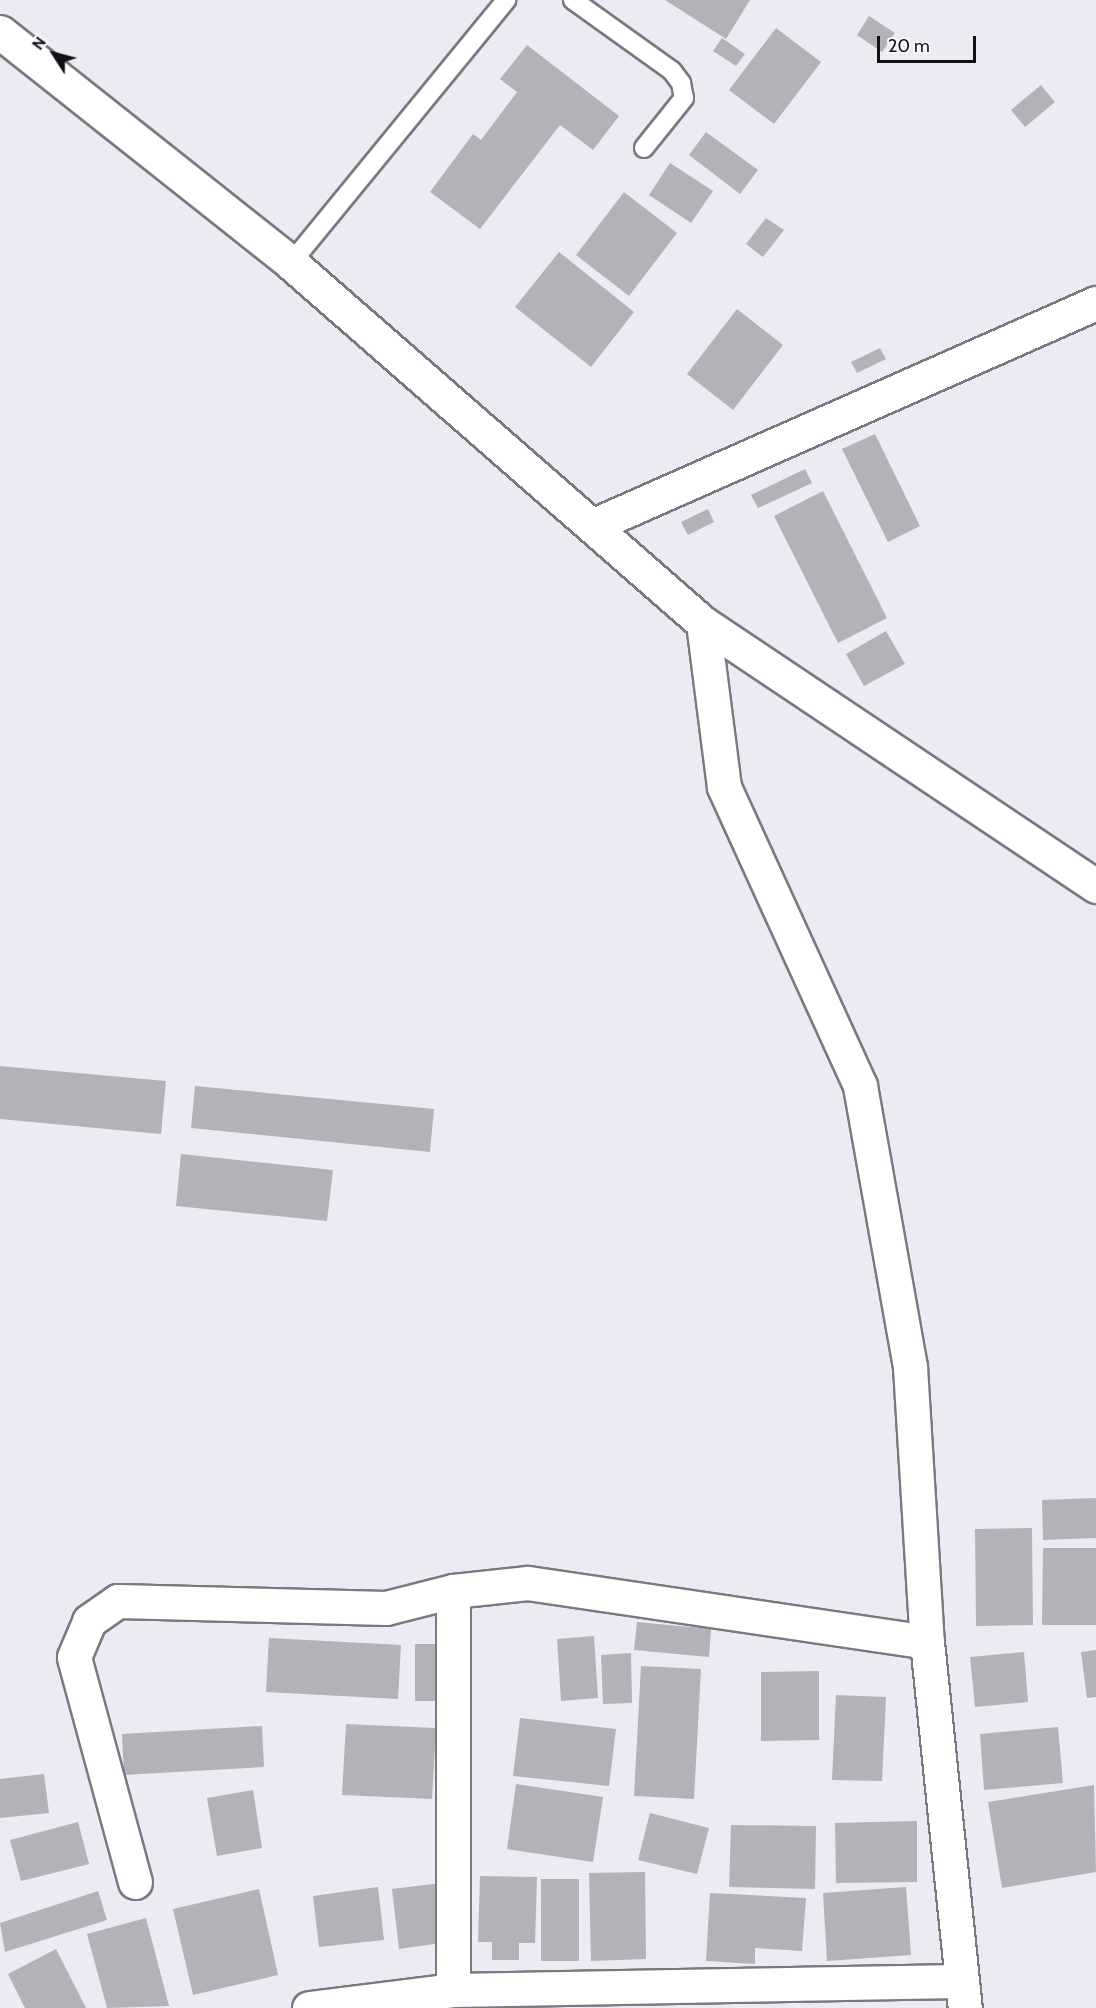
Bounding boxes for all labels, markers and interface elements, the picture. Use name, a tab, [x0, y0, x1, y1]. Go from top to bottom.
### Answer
north arrow	[24, 24, 84, 84]
scale bar	[880, 24, 979, 62]
text: N	[28, 33, 50, 53]
text: 20 m	[888, 35, 930, 57]

